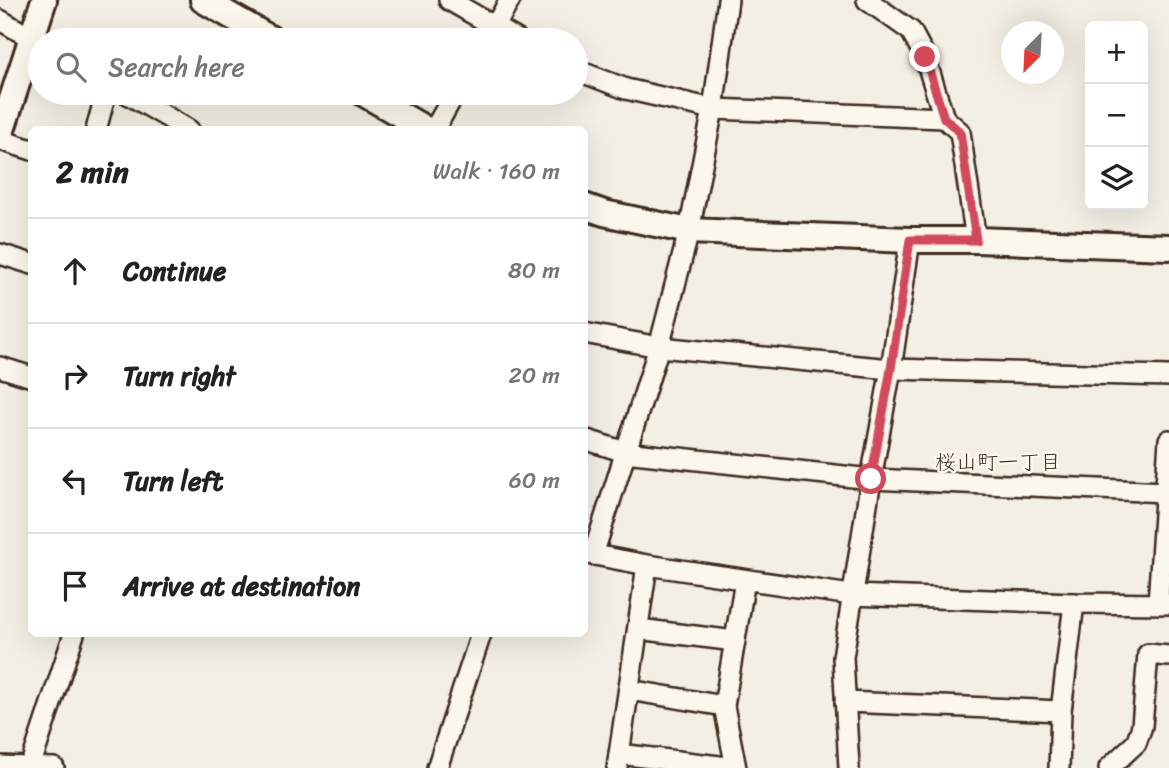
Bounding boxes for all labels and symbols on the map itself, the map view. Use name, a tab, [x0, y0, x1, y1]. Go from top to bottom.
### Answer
north arrow	[1001, 21, 1064, 84]
route end	[909, 41, 940, 72]
district label: 桜山町一丁目	[935, 443, 1061, 481]
route start	[855, 463, 886, 494]

